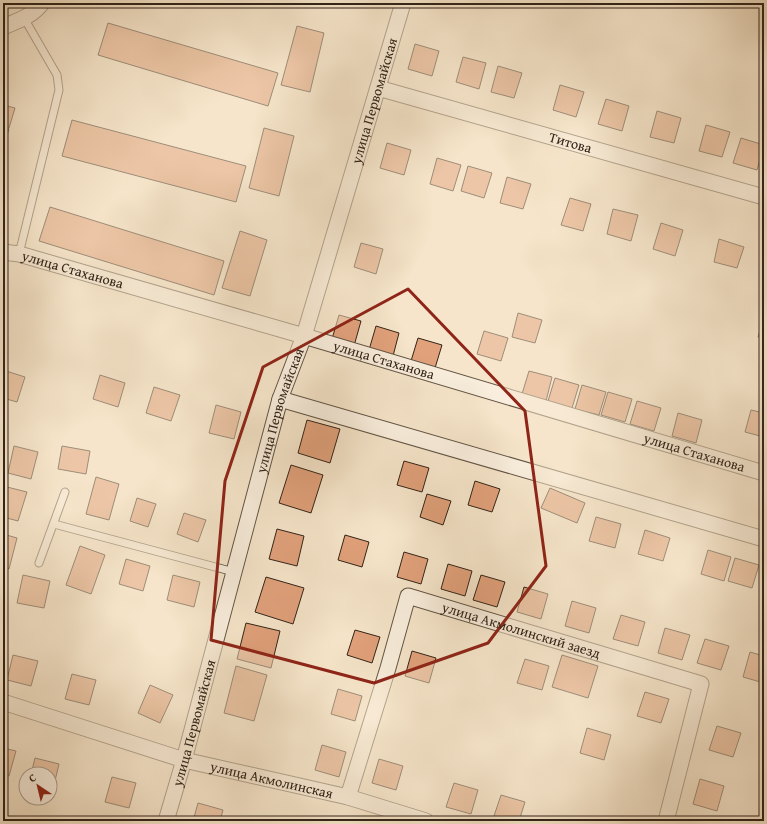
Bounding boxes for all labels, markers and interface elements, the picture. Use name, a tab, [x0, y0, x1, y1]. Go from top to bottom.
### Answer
street label: улица Первомайская	[345, 35, 402, 167]
street label: Титова	[547, 127, 594, 158]
street label: улица Стаханова	[19, 245, 126, 294]
street label: улица Стаханова	[330, 335, 437, 384]
street label: улица Первомайская	[250, 345, 309, 476]
street label: улица Стаханова	[640, 427, 748, 477]
street label: улица Акмолинский заезд	[439, 596, 603, 663]
street label: улица Первомайская	[167, 657, 220, 790]
street label: улица Акмолинская	[207, 756, 335, 803]
north arrow	[18, 766, 58, 806]
text: С	[25, 769, 39, 786]

